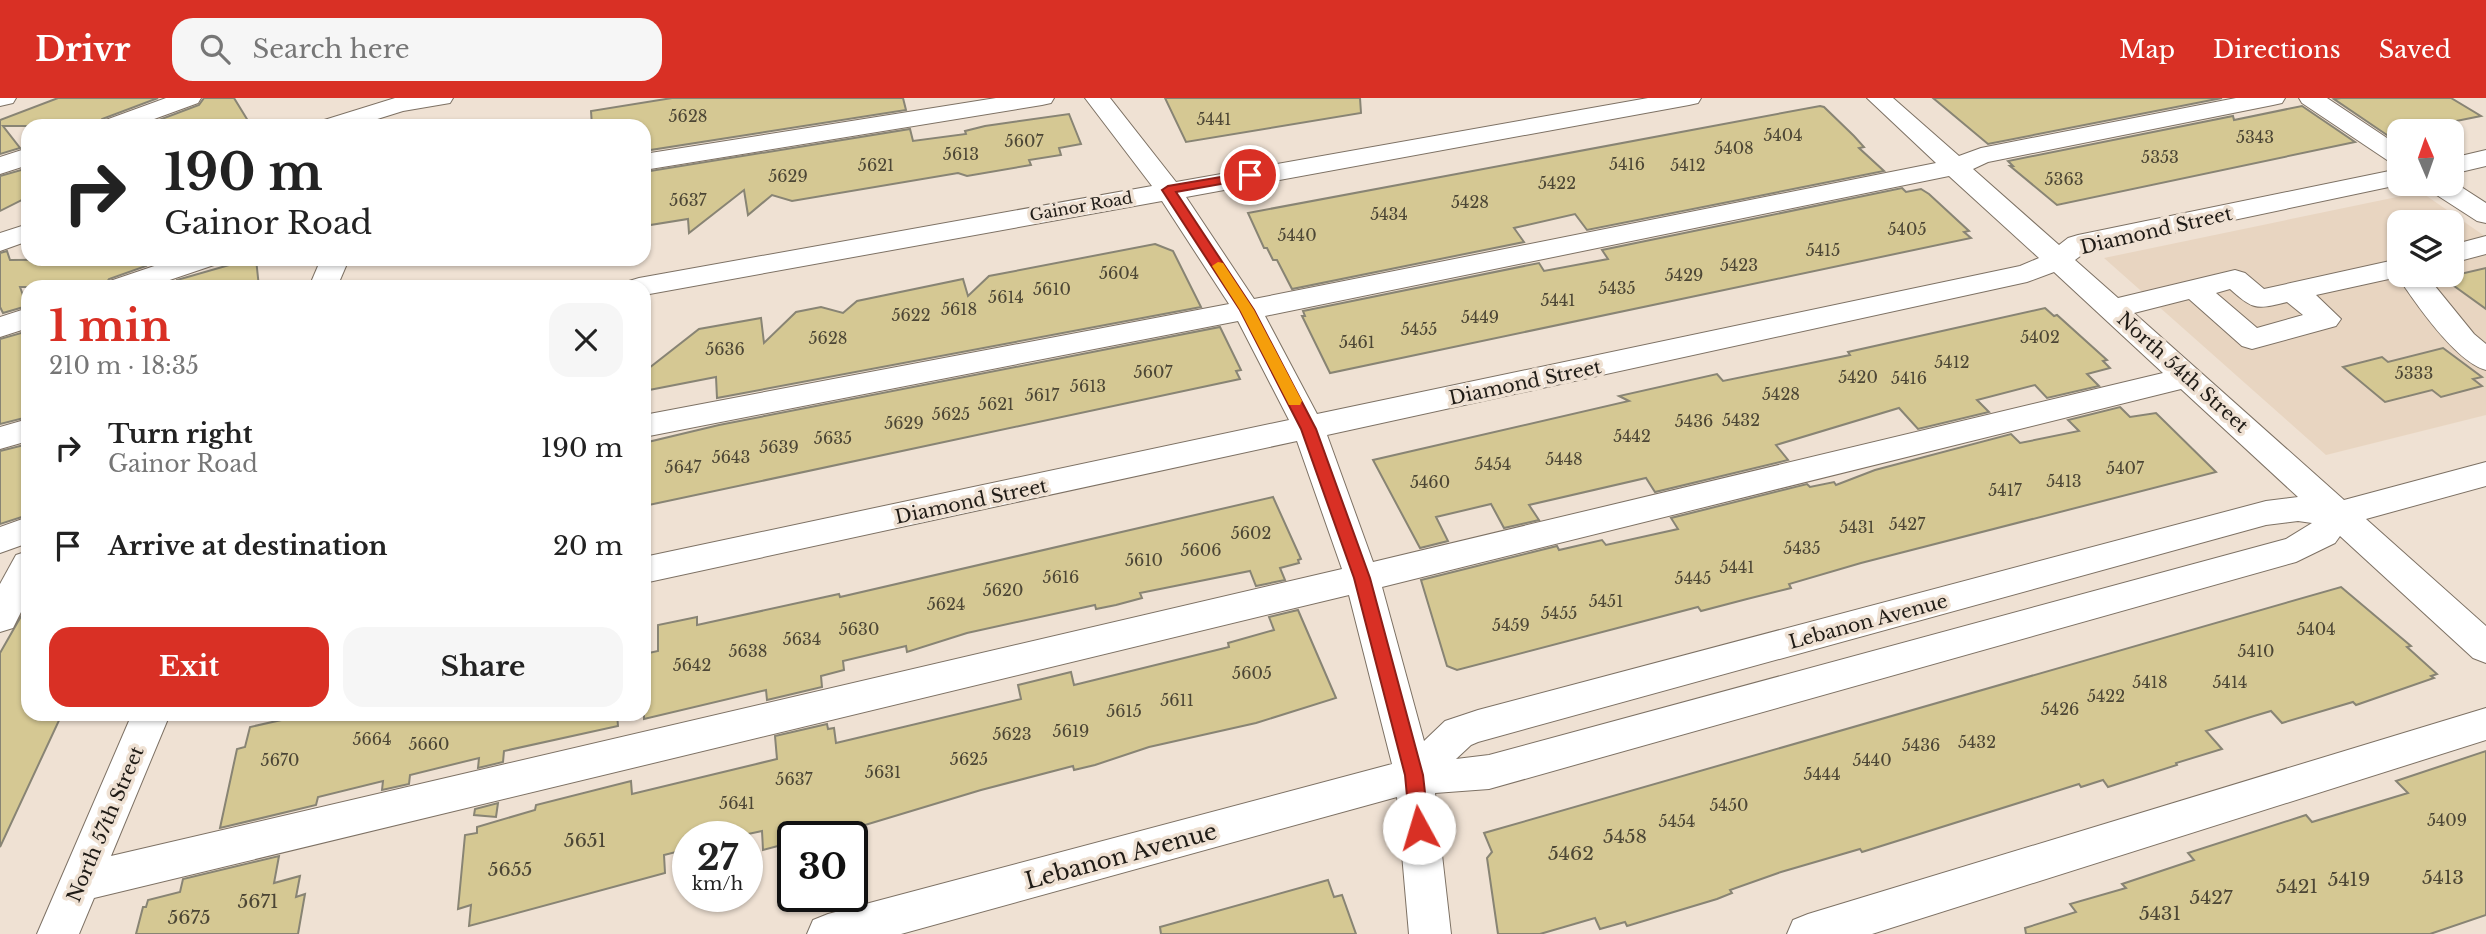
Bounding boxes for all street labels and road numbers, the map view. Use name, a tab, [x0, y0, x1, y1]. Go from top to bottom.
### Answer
street label: Gainor Road	[1028, 187, 1134, 225]
street label: Diamond Street	[2078, 202, 2235, 259]
street label: North 54th Street	[2112, 307, 2254, 438]
street label: Diamond Street	[1447, 355, 1604, 410]
street label: Diamond Street	[893, 474, 1050, 529]
street label: Lebanon Avenue	[1786, 589, 1950, 654]
street label: North 57th Street	[62, 742, 149, 906]
street label: Lebanon Avenue	[1022, 817, 1220, 895]

